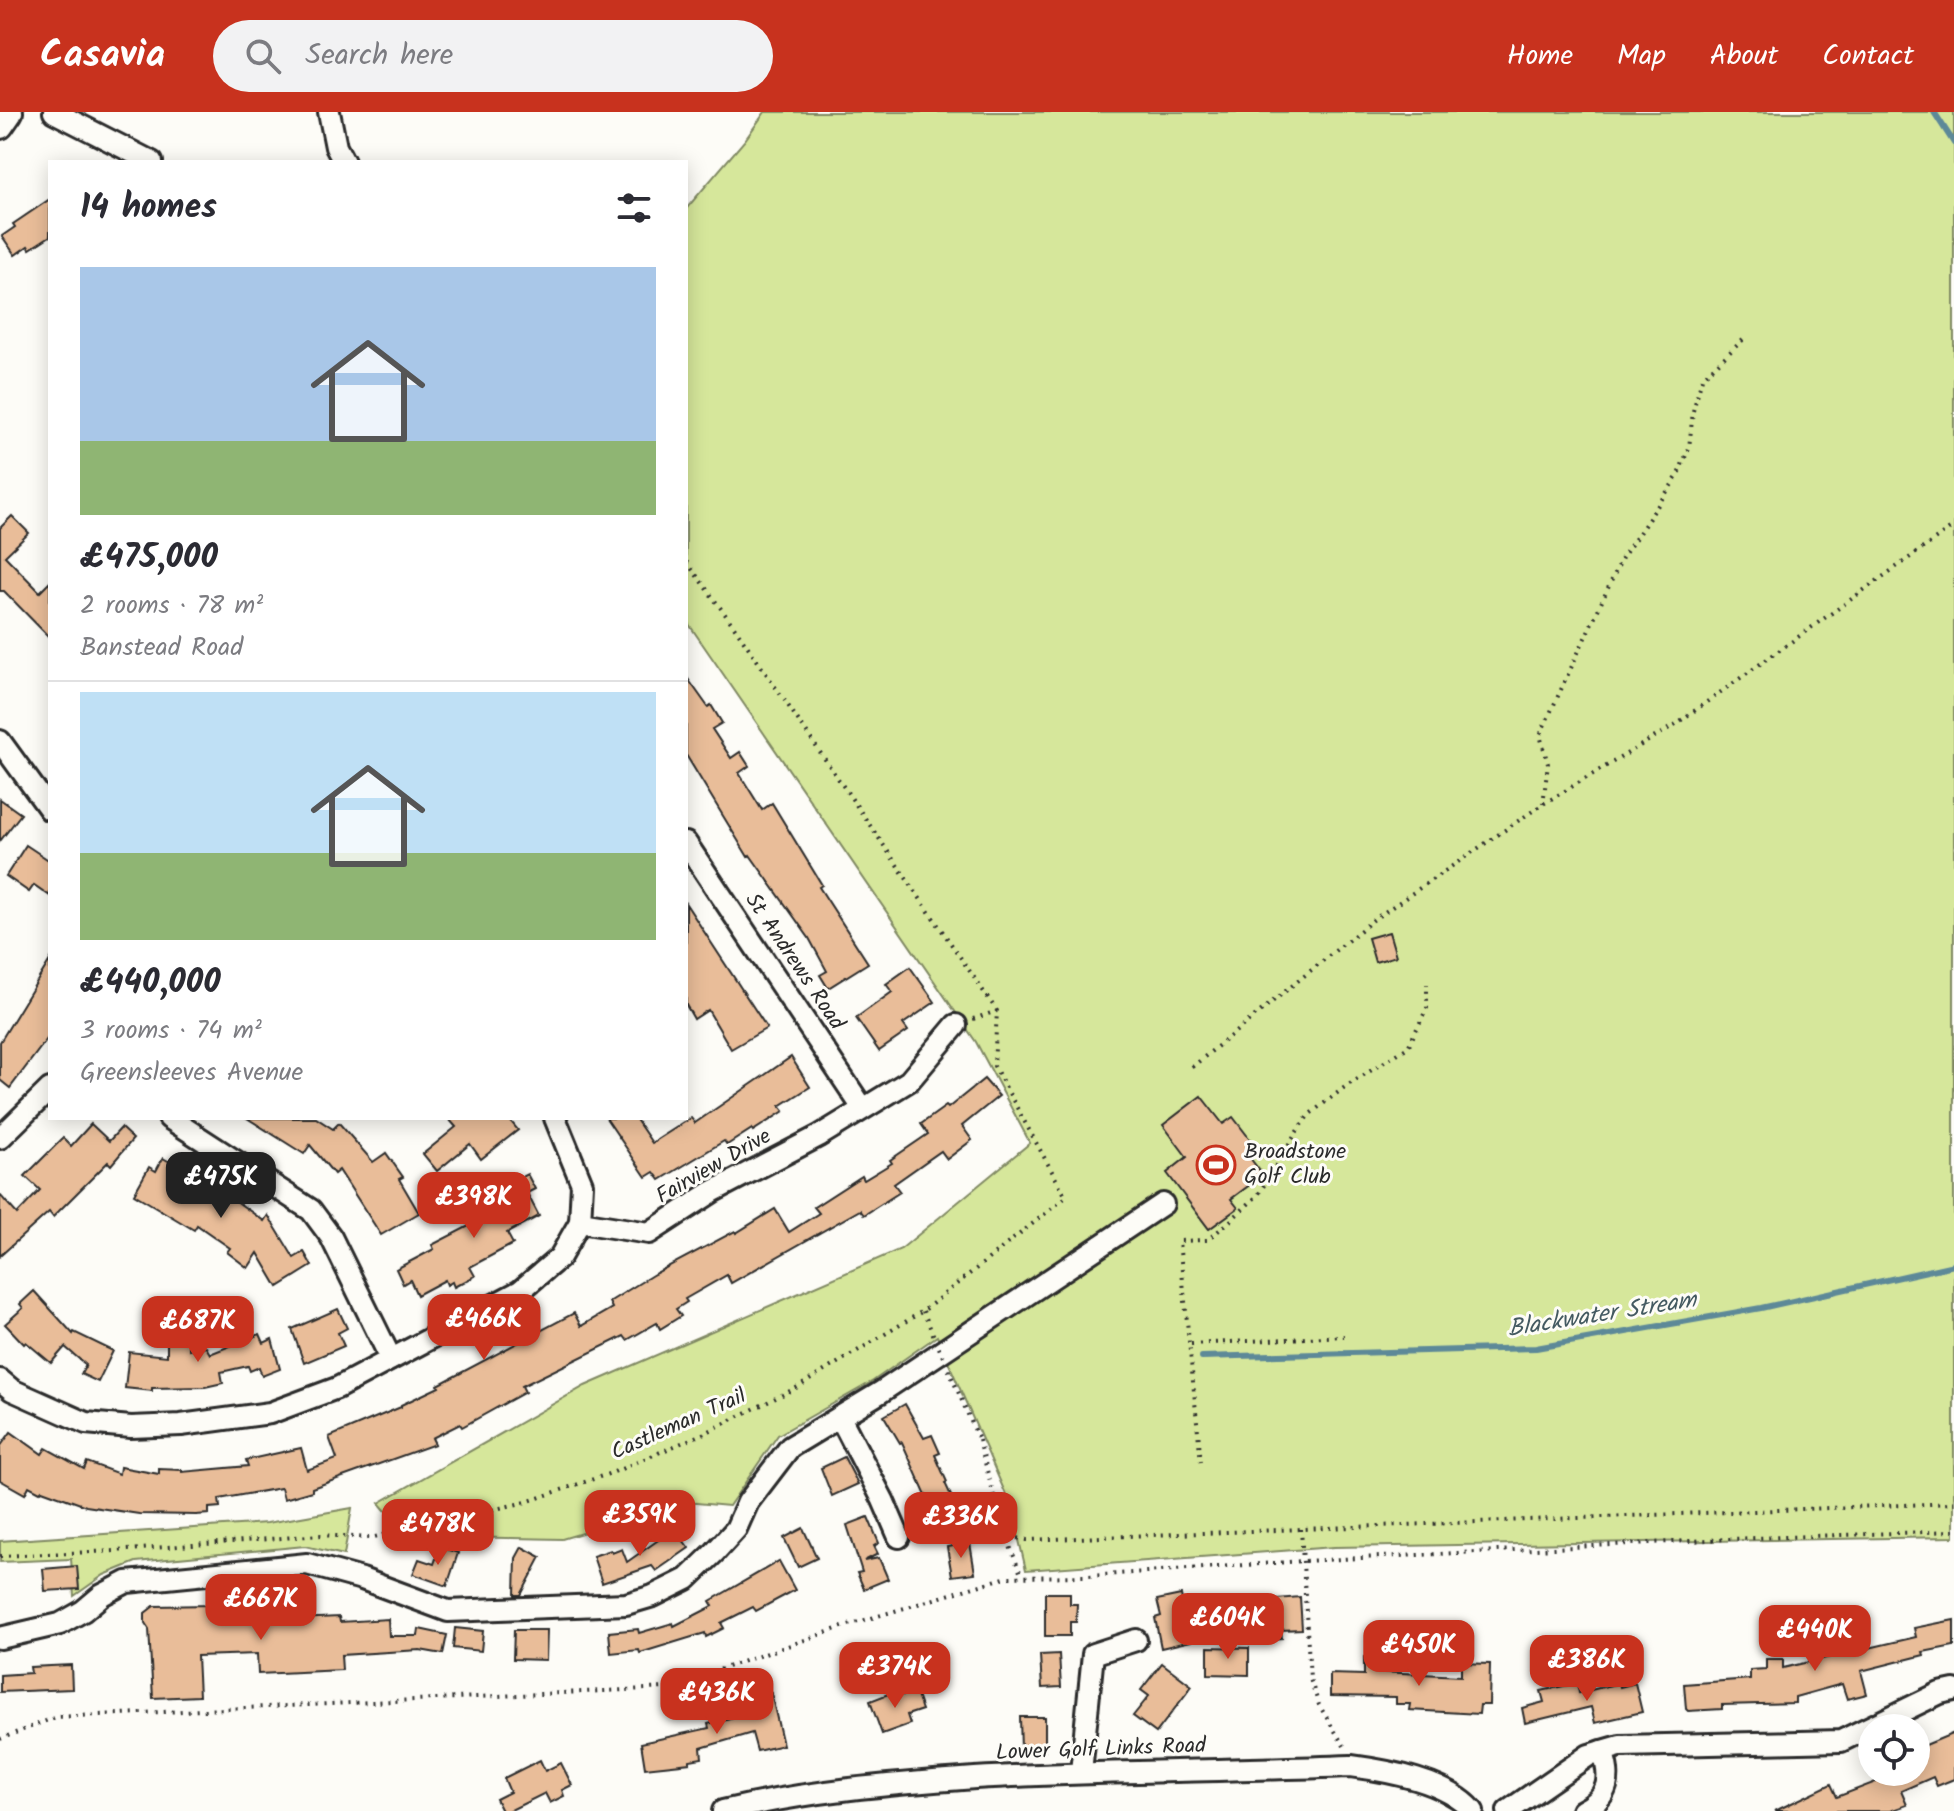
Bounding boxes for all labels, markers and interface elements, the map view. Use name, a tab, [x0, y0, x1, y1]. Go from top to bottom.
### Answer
search box	[213, 20, 773, 92]
text: Casavia	[40, 26, 165, 86]
text: Search here	[305, 32, 453, 80]
icon: search	[241, 34, 285, 78]
text: Home	[1507, 34, 1573, 79]
text: Map	[1617, 34, 1666, 79]
text: About	[1710, 34, 1778, 79]
text: Contact	[1822, 34, 1914, 79]
text: 14 homes	[80, 181, 217, 235]
icon: filters	[612, 186, 656, 230]
icon: home	[296, 319, 440, 463]
text: £475,000	[80, 531, 218, 585]
text: 2 rooms · 78 m²	[80, 585, 263, 627]
text: Banstead Road	[80, 627, 243, 669]
icon: home	[296, 744, 440, 888]
street label: St Andrews Road	[735, 886, 854, 1039]
text: £440,000	[80, 956, 221, 1010]
text: 3 rooms · 74 m²	[80, 1010, 262, 1052]
text: Greensleeves Avenue	[80, 1052, 303, 1094]
street label: Fairview Drive	[650, 1120, 778, 1214]
place label: Broadstone Golf Club	[1244, 1135, 1346, 1195]
sports icon: Broadstone Golf Club	[1195, 1144, 1237, 1186]
pin: £475K	[165, 1152, 277, 1220]
text: £475K	[184, 1157, 258, 1199]
pin: £398K	[418, 1172, 530, 1240]
text: £398K	[435, 1177, 513, 1219]
water label: Blackwater Stream	[1505, 1281, 1701, 1349]
pin: £466K	[428, 1294, 540, 1362]
pin: £687K	[142, 1296, 254, 1364]
text: £466K	[445, 1299, 523, 1341]
text: £687K	[160, 1301, 236, 1343]
street label: Castleman Trail	[606, 1379, 753, 1470]
pin: £359K	[584, 1490, 696, 1558]
pin: £336K	[905, 1492, 1017, 1560]
text: £359K	[602, 1495, 678, 1537]
text: £336K	[922, 1497, 1000, 1539]
pin: £478K	[382, 1499, 494, 1567]
text: £478K	[400, 1504, 476, 1546]
pin: £667K	[205, 1574, 317, 1642]
text: £667K	[223, 1579, 299, 1621]
pin: £604K	[1172, 1593, 1284, 1661]
text: £604K	[1190, 1598, 1266, 1640]
pin: £440K	[1759, 1605, 1871, 1673]
text: £440K	[1777, 1610, 1853, 1652]
pin: £450K	[1363, 1620, 1475, 1688]
text: £450K	[1381, 1625, 1457, 1667]
pin: £386K	[1531, 1635, 1643, 1703]
text: £386K	[1548, 1640, 1626, 1682]
pin: £374K	[839, 1642, 951, 1710]
text: £374K	[857, 1647, 933, 1689]
pin: £436K	[661, 1668, 773, 1736]
text: £436K	[678, 1673, 756, 1715]
map controls	[1858, 1714, 1930, 1786]
button: locate	[1858, 1714, 1930, 1786]
street label: Lower Golf Links Road	[995, 1729, 1208, 1771]

